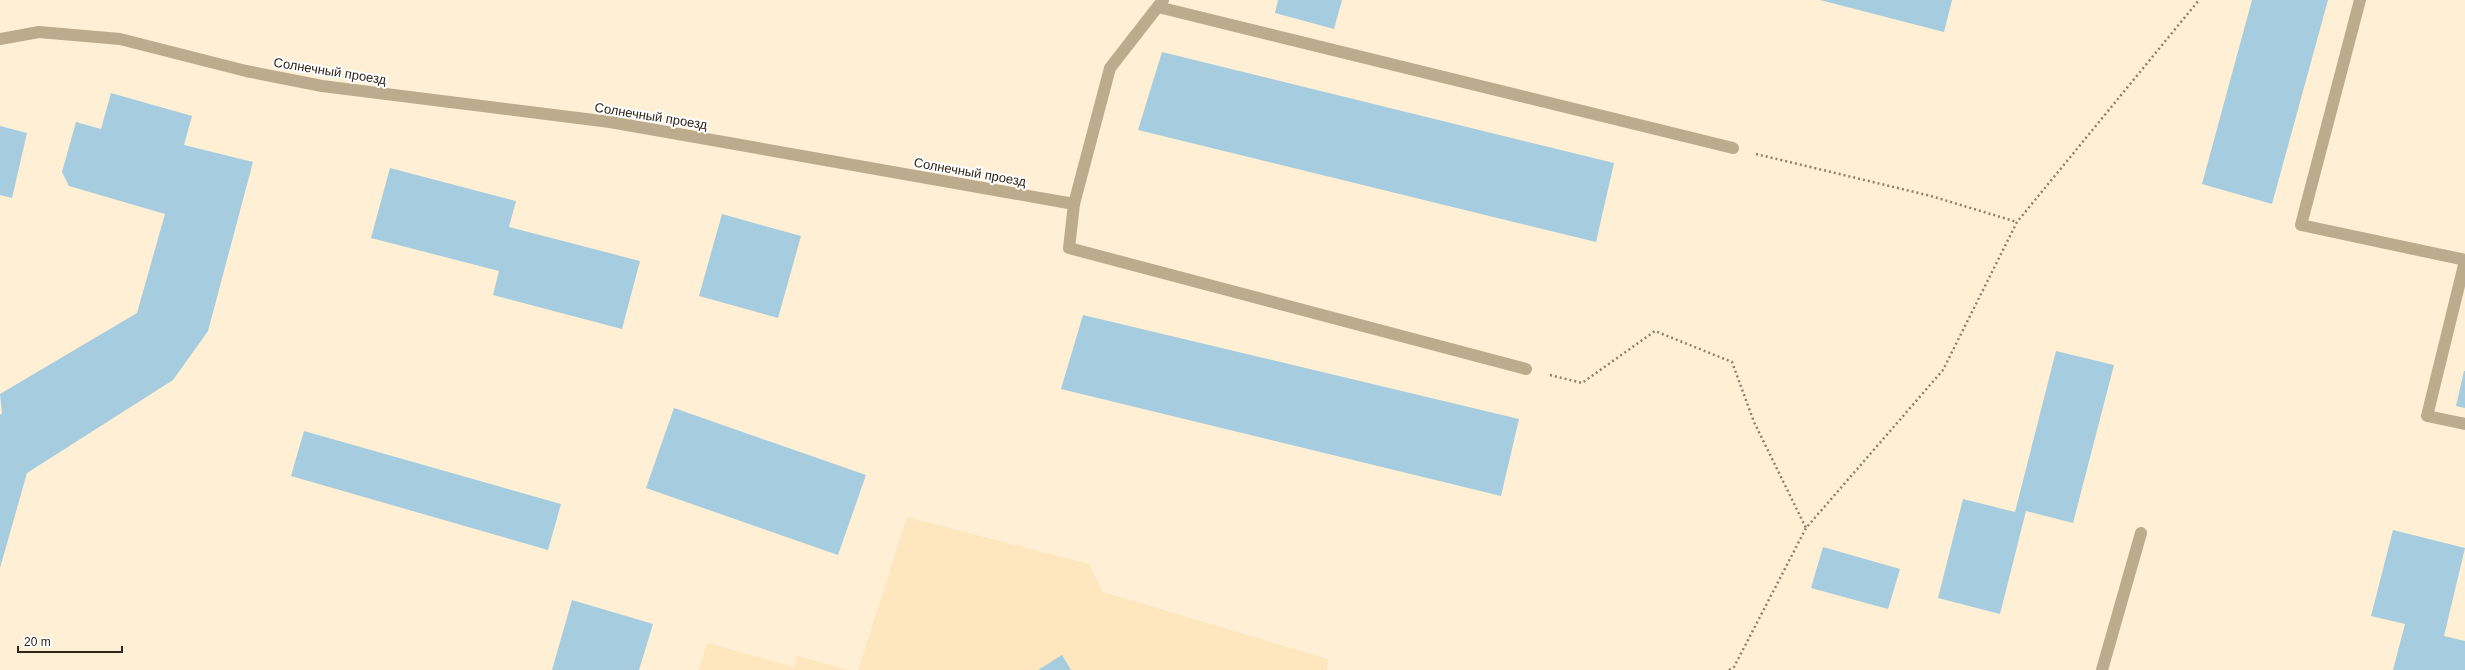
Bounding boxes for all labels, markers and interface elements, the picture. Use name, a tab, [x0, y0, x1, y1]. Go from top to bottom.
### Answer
street label: Солнечный проезд	[273, 55, 388, 87]
street label: Солнечный проезд	[594, 100, 709, 132]
street label: Солнечный проезд	[913, 155, 1028, 189]
scale bar	[18, 628, 122, 654]
text: 20 m	[24, 635, 51, 649]

